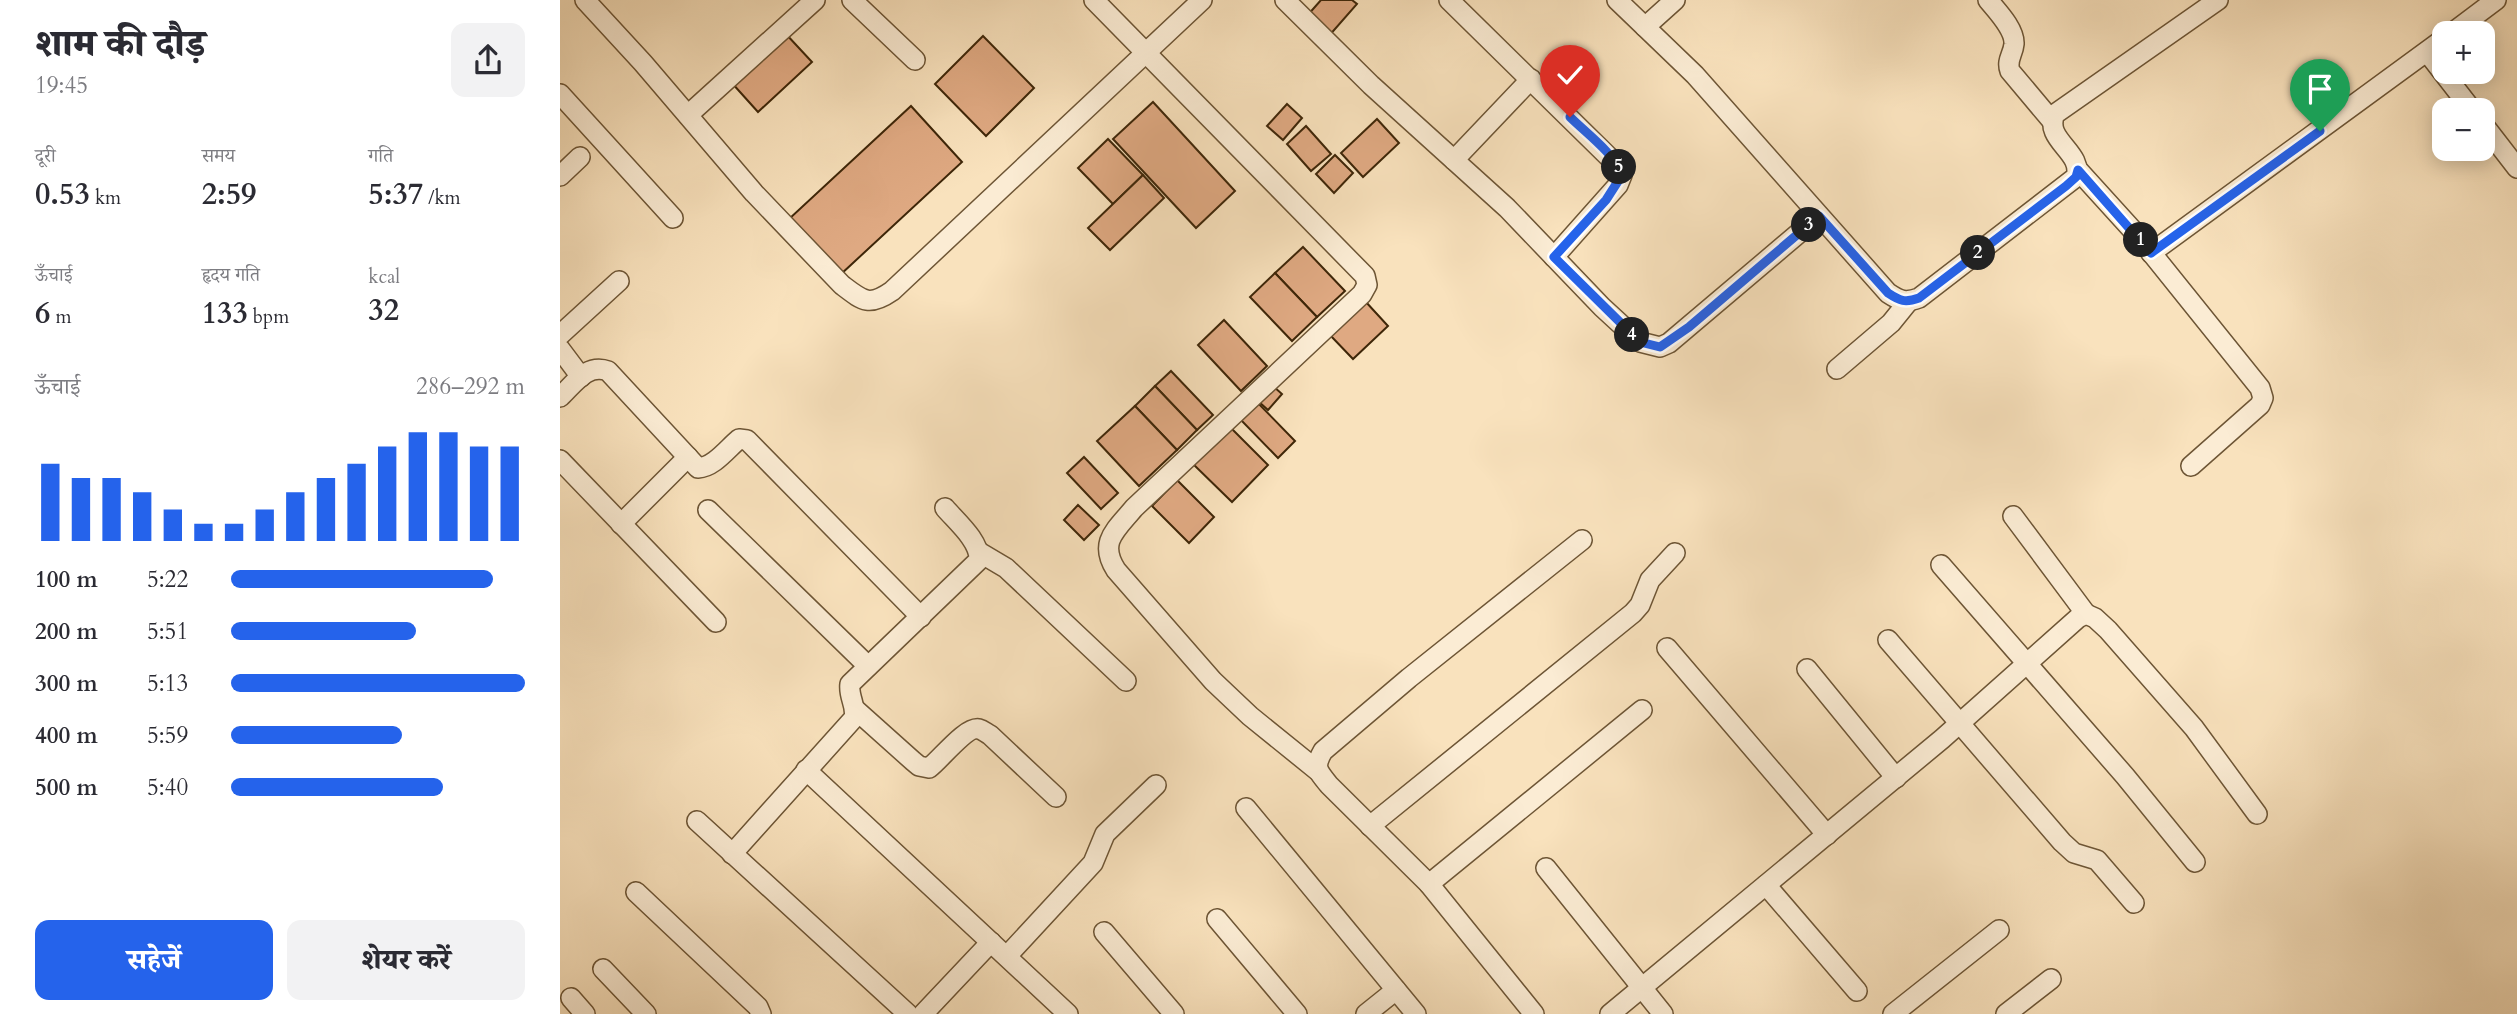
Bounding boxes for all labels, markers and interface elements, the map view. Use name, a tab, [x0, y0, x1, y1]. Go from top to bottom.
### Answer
text: शाम की दौड़	[35, 18, 205, 70]
map controls	[2432, 21, 2495, 161]
button: +	[2432, 21, 2495, 84]
button: share	[451, 23, 525, 97]
pin	[1540, 45, 1600, 117]
icon: check	[1551, 56, 1589, 94]
pin	[2290, 59, 2350, 131]
text: 19:45	[35, 70, 88, 101]
icon: arrive	[2301, 70, 2339, 108]
button: −	[2432, 98, 2495, 161]
text: दूरी	[35, 143, 56, 169]
text: समय	[202, 143, 235, 169]
text: गति	[368, 143, 393, 169]
pin: 5	[1602, 150, 1636, 184]
text: 5	[1614, 153, 1623, 179]
text: 0.53	[35, 174, 90, 215]
text: 2:59	[202, 174, 256, 215]
text: 5:37	[368, 174, 423, 215]
text: km	[90, 185, 121, 211]
text: /km	[423, 185, 461, 211]
pin: 3	[1792, 208, 1826, 243]
text: 3	[1804, 211, 1813, 237]
pin: 1	[2124, 222, 2158, 258]
text: 1	[2136, 226, 2145, 252]
pin: 2	[1960, 236, 1996, 270]
text: 2	[1973, 239, 1982, 265]
text: ऊँचाई	[35, 262, 72, 288]
text: हृदय गति	[202, 262, 260, 288]
text: kcal	[368, 264, 400, 290]
text: 32	[368, 290, 399, 331]
text: 6	[35, 293, 50, 334]
text: 133	[202, 293, 248, 334]
text: m	[50, 304, 72, 330]
text: bpm	[248, 304, 289, 330]
pin: 4	[1614, 318, 1650, 352]
text: 4	[1627, 321, 1636, 347]
text: ऊँचाई	[35, 371, 80, 402]
text: 286–292 m	[416, 371, 525, 402]
text: 100 m	[35, 564, 98, 595]
text: 5:22	[147, 564, 188, 595]
text: 200 m	[35, 616, 98, 647]
text: 5:51	[147, 616, 188, 647]
text: 300 m	[35, 668, 98, 699]
text: 5:13	[147, 668, 188, 699]
text: 400 m	[35, 720, 98, 751]
text: 5:59	[147, 720, 188, 751]
text: 500 m	[35, 772, 98, 803]
text: 5:40	[147, 772, 188, 803]
button: सहेजें	[35, 920, 273, 1000]
button: शेयर करें	[287, 920, 525, 1000]

